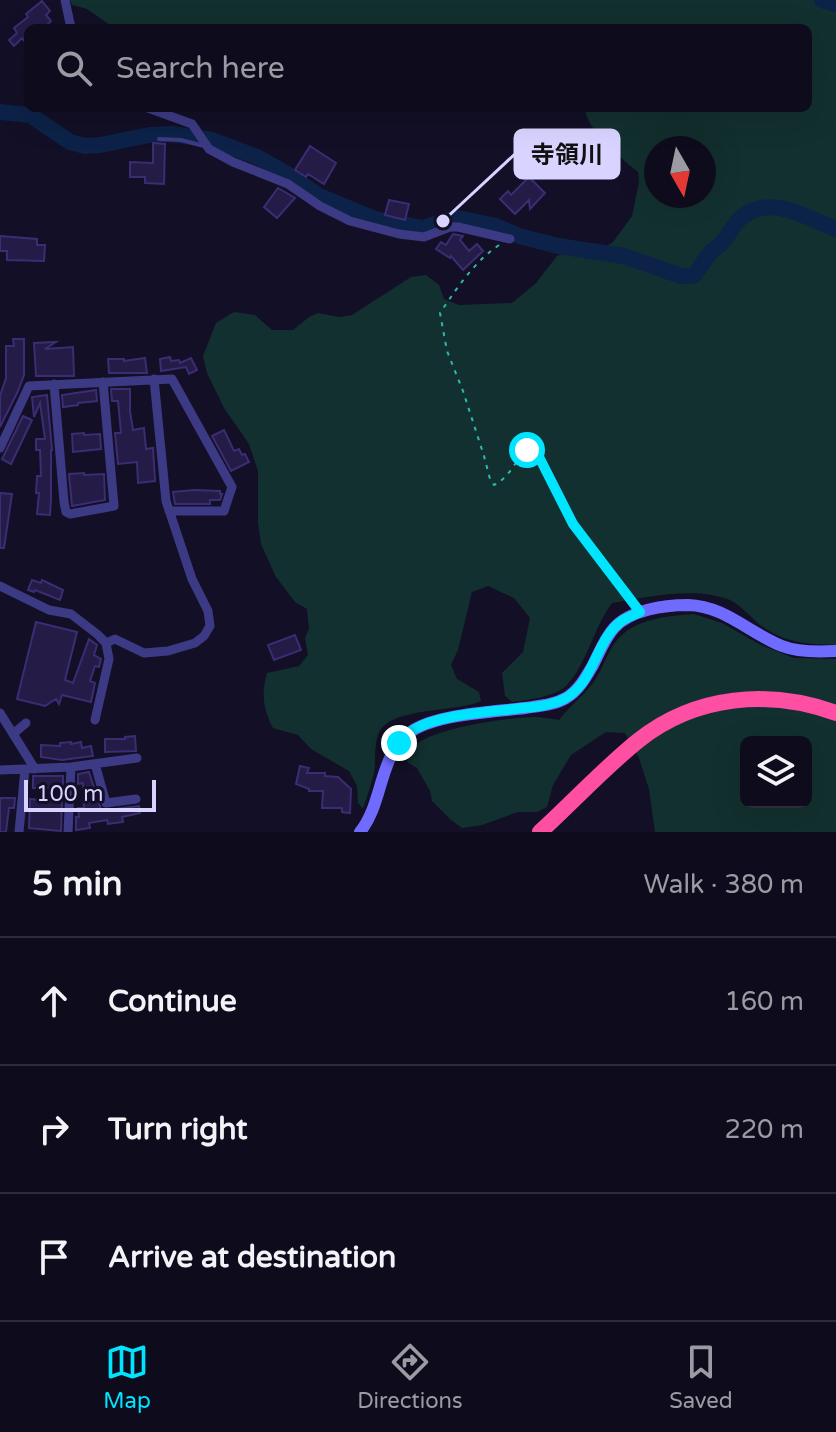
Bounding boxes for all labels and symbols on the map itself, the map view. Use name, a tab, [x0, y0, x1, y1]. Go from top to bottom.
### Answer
callout: 寺領川	[515, 130, 619, 178]
north arrow	[644, 136, 716, 208]
text: 寺領川	[531, 141, 603, 170]
route start	[509, 432, 545, 468]
route end	[381, 725, 417, 761]
scale bar	[24, 776, 156, 812]

